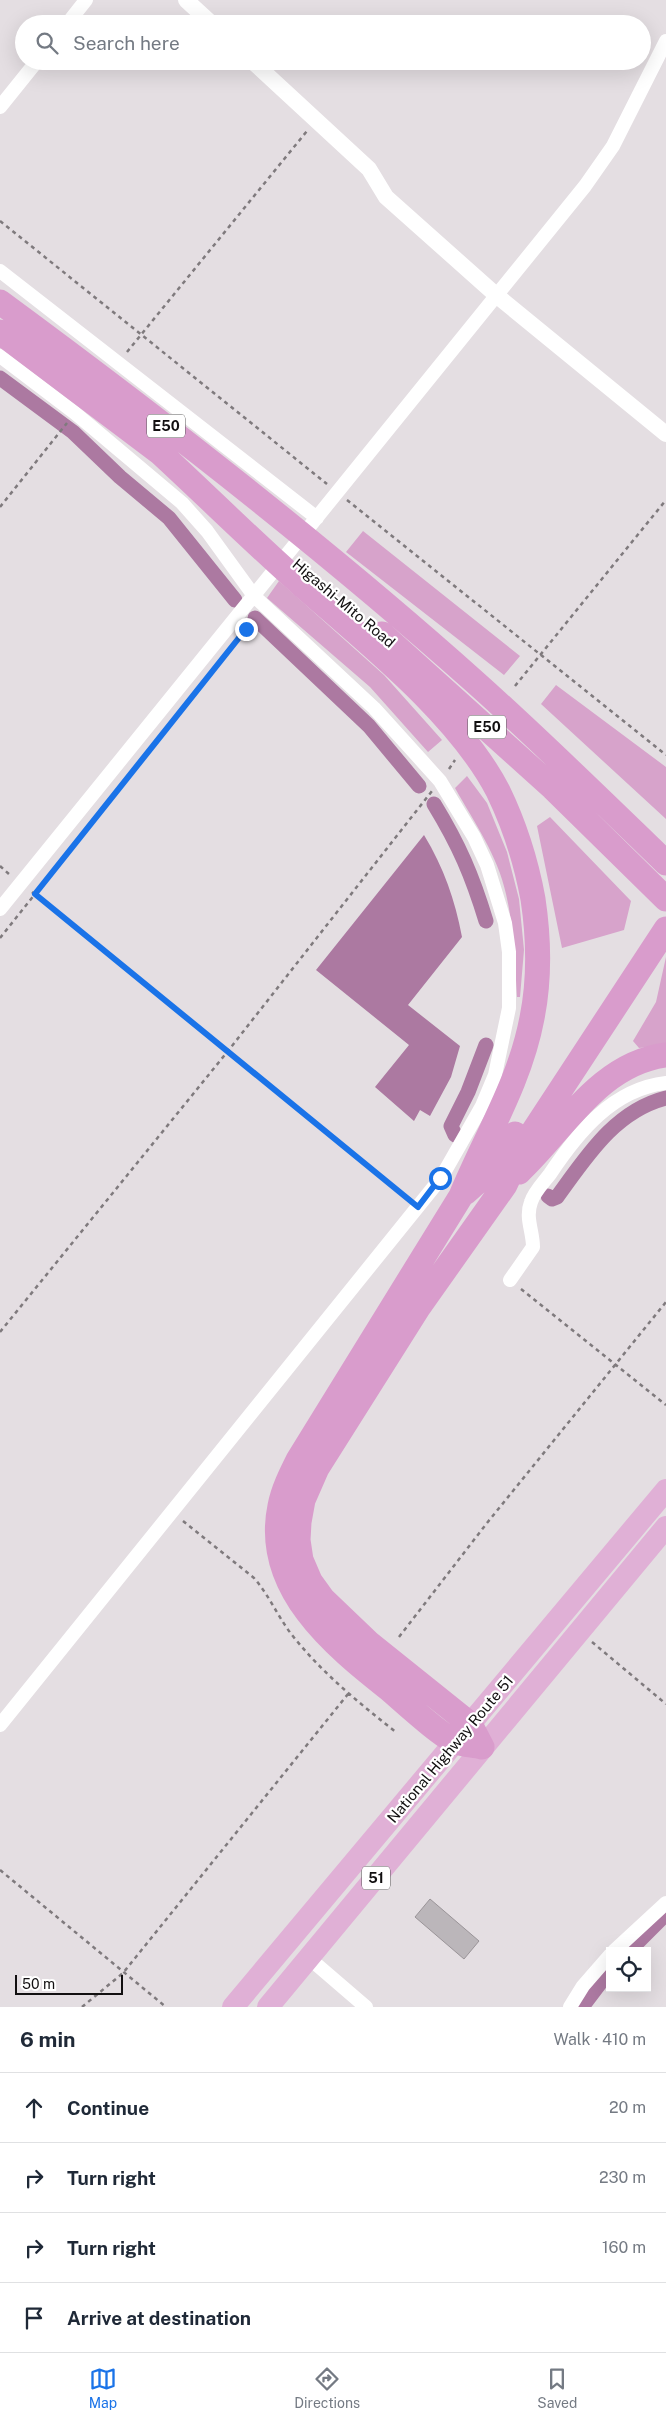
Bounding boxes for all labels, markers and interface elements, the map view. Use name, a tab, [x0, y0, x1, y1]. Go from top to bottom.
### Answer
search box	[15, 15, 651, 70]
icon: search	[33, 29, 61, 57]
text: Search here	[73, 32, 180, 54]
road number: E50	[147, 414, 185, 438]
street label: Higashi-Mito Road	[289, 555, 399, 651]
route end	[235, 618, 258, 641]
road number: E50	[468, 716, 506, 739]
route start	[429, 1167, 452, 1190]
street label: National Highway Route 51	[383, 1672, 517, 1826]
road number: 51	[362, 1866, 390, 1890]
map controls	[606, 1947, 651, 1992]
button: locate	[606, 1947, 651, 1992]
scale bar	[15, 1972, 122, 1995]
text: 50 m	[22, 1976, 55, 1992]
text: 6 min	[20, 2027, 76, 2052]
text: Walk · 410 m	[553, 2030, 646, 2049]
icon: ahead	[20, 2094, 48, 2122]
text: Continue	[67, 2097, 149, 2119]
text: 20 m	[609, 2098, 646, 2117]
icon: right	[20, 2164, 48, 2192]
text: Turn right	[67, 2167, 156, 2189]
text: 230 m	[599, 2168, 646, 2187]
icon: right	[20, 2234, 48, 2262]
text: Turn right	[67, 2237, 156, 2259]
text: 160 m	[602, 2238, 646, 2257]
icon: arrive	[20, 2304, 48, 2332]
text: Arrive at destination	[67, 2307, 251, 2329]
tab: Map	[89, 2365, 117, 2411]
tab: Directions	[294, 2365, 360, 2411]
tab: Saved	[537, 2365, 577, 2411]

